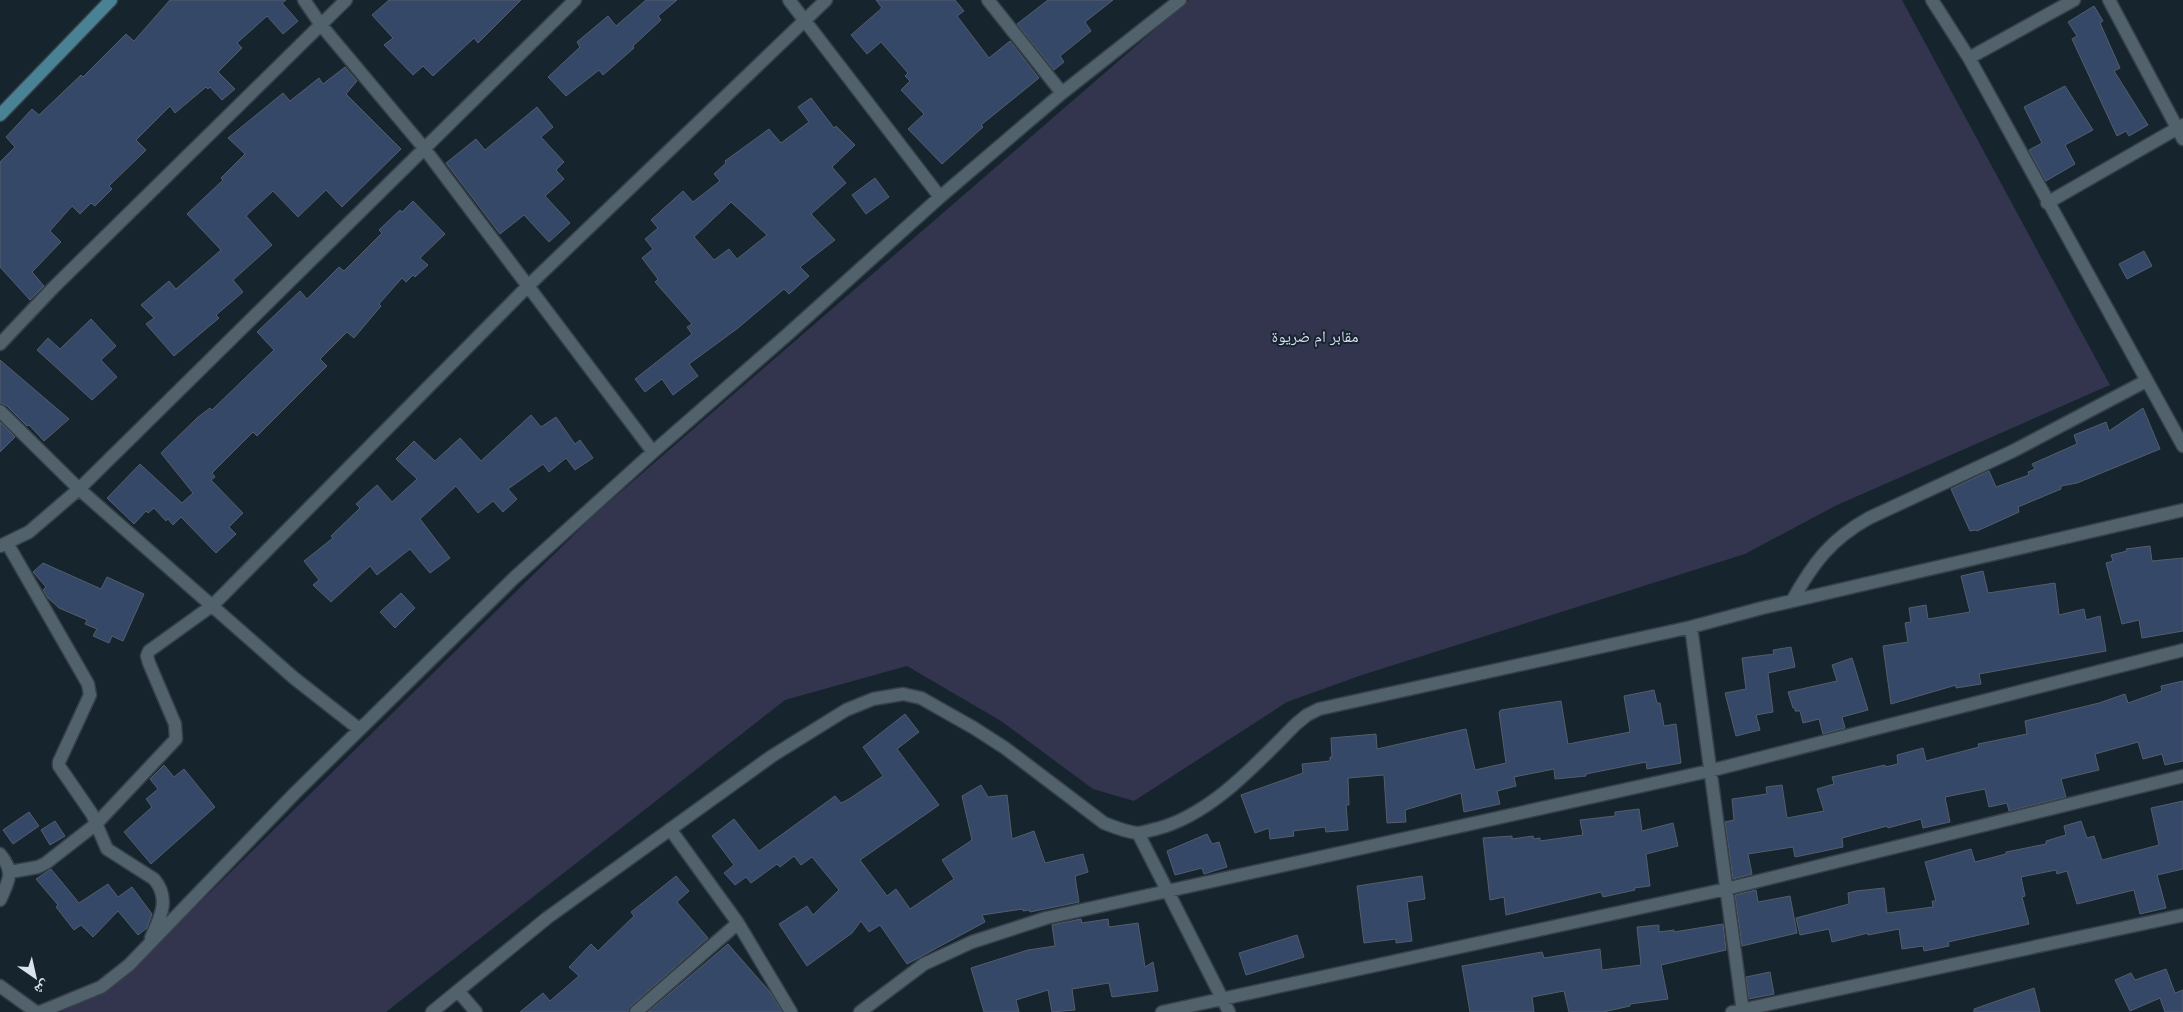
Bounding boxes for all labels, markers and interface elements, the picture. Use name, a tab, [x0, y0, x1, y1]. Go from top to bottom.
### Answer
park label: مقابر ام ضريوة	[1272, 327, 1358, 347]
north arrow	[10, 952, 60, 1002]
text: ش	[31, 976, 53, 999]

